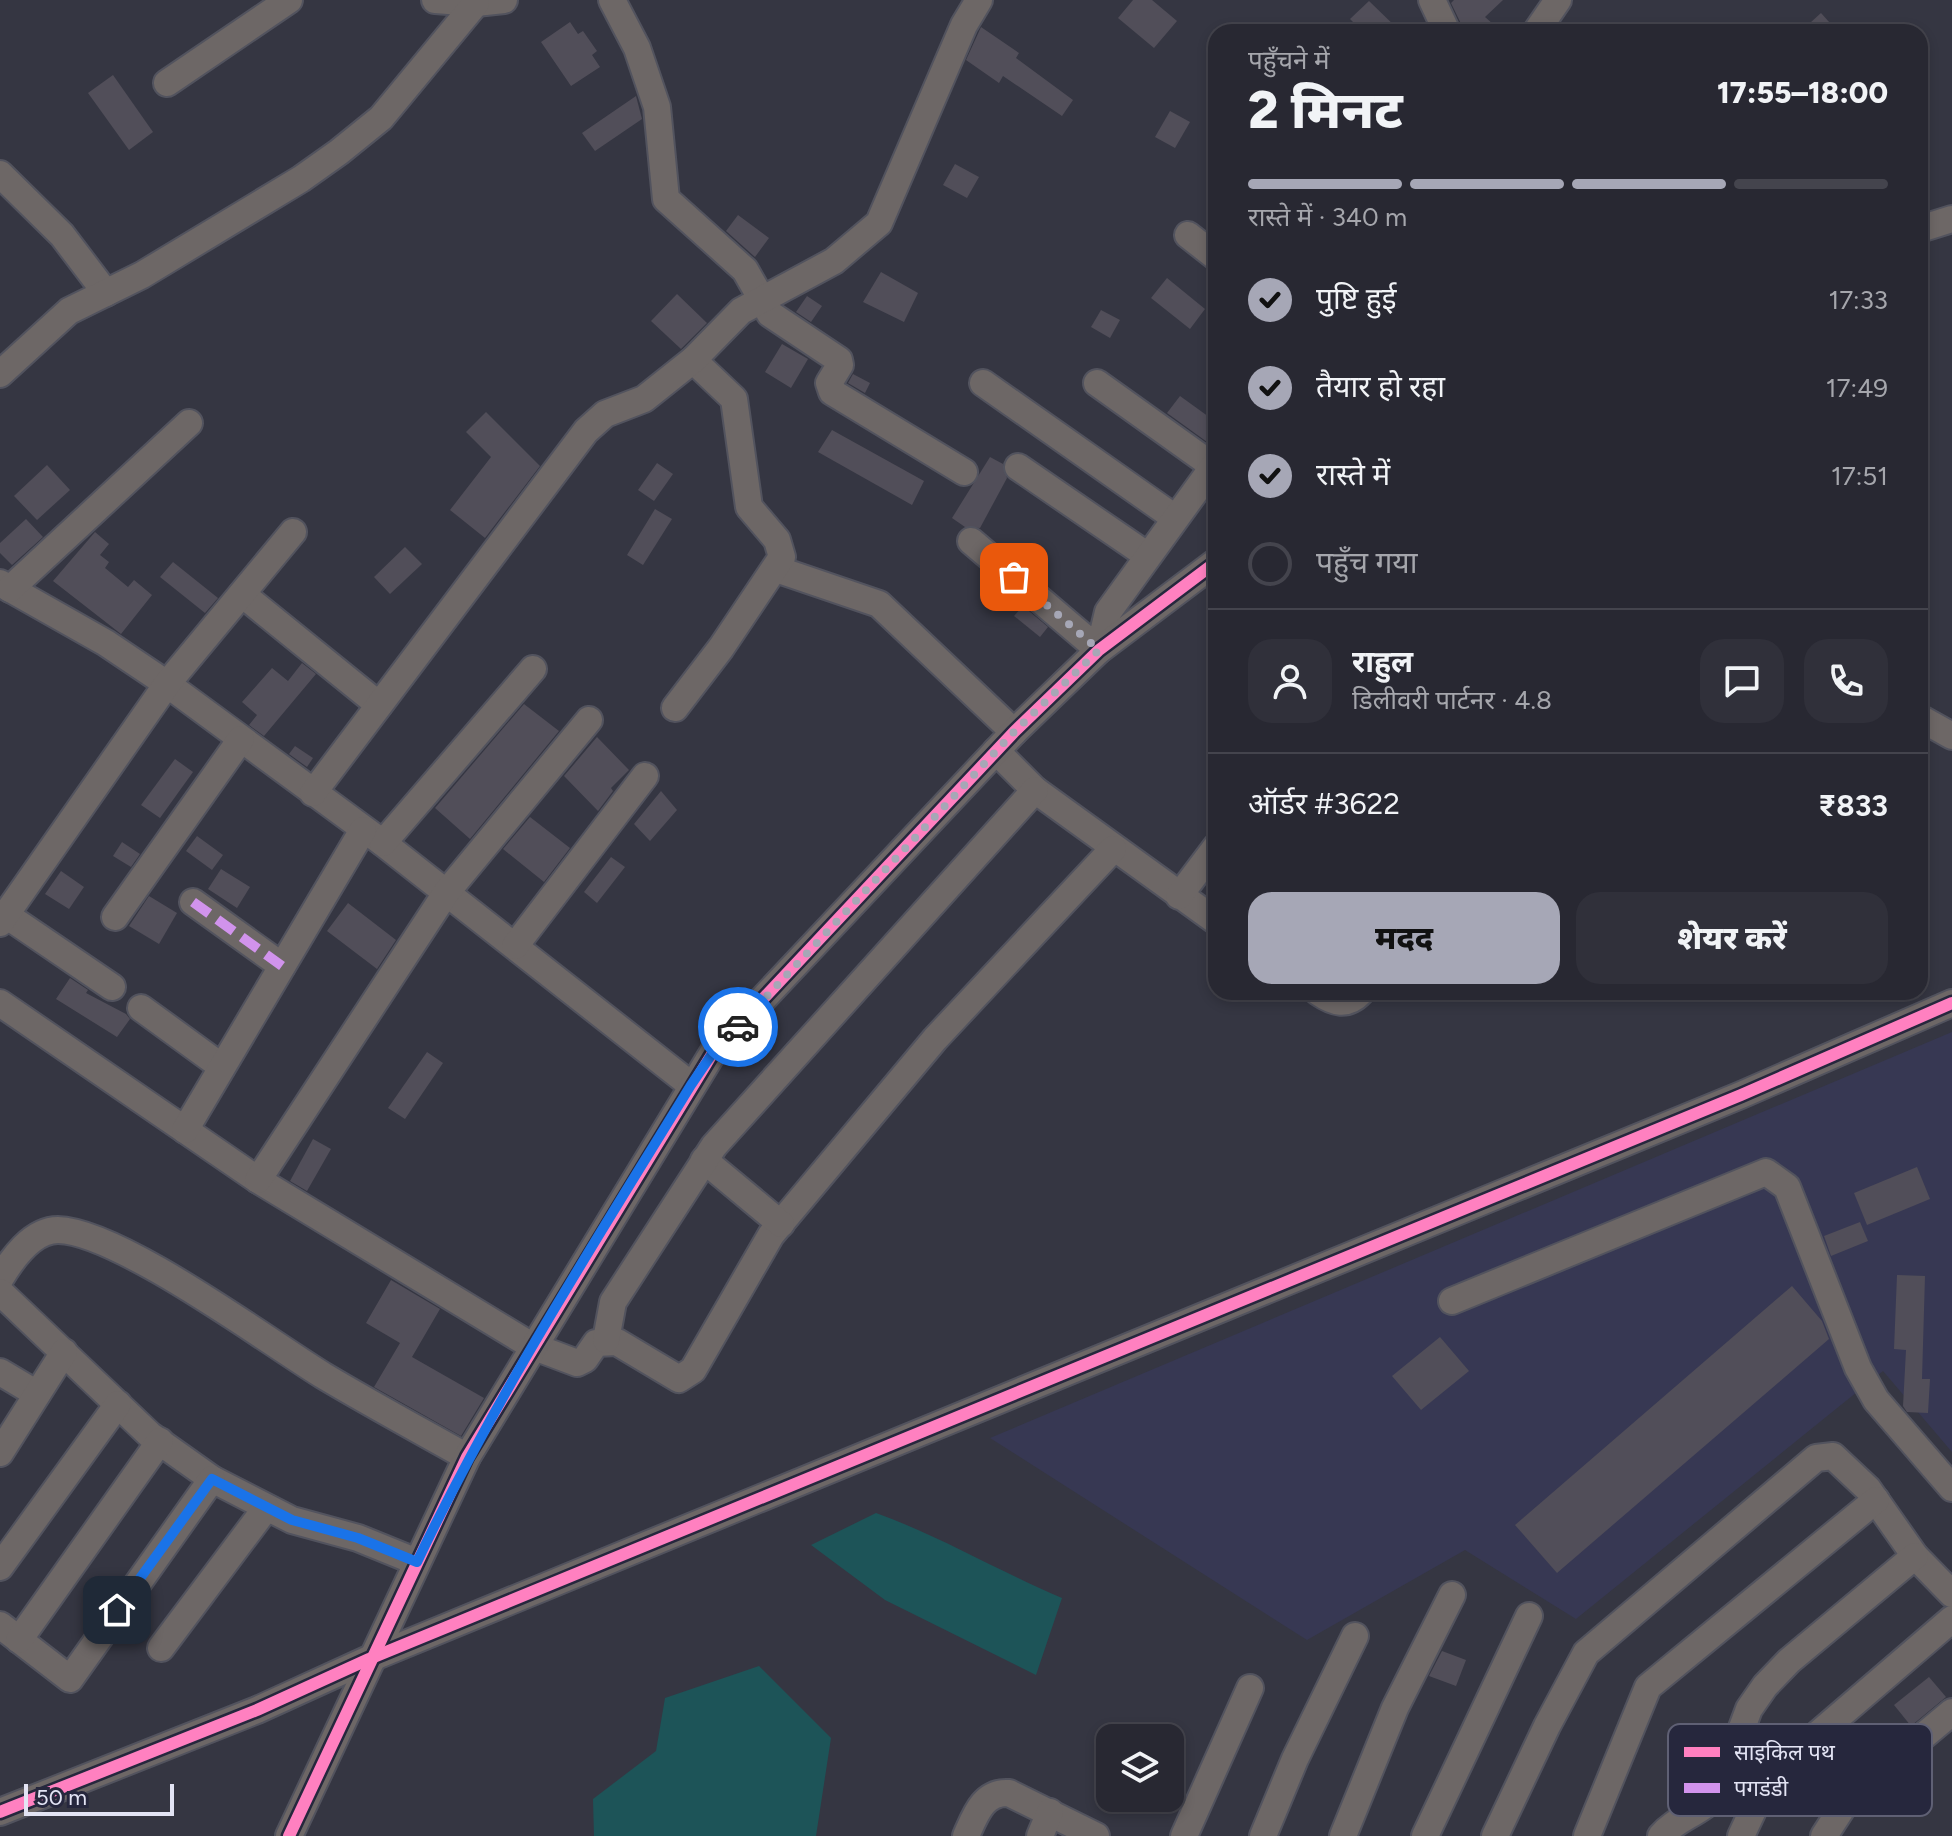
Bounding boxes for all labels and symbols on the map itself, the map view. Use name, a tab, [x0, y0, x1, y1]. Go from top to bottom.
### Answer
pin	[980, 543, 1048, 611]
courier	[698, 987, 778, 1067]
pin	[83, 1576, 151, 1644]
legend	[1668, 1724, 1932, 1816]
text: साइकिल पथ	[1734, 1739, 1836, 1766]
text: पगडंडी	[1734, 1775, 1788, 1802]
scale bar	[24, 1780, 174, 1816]

